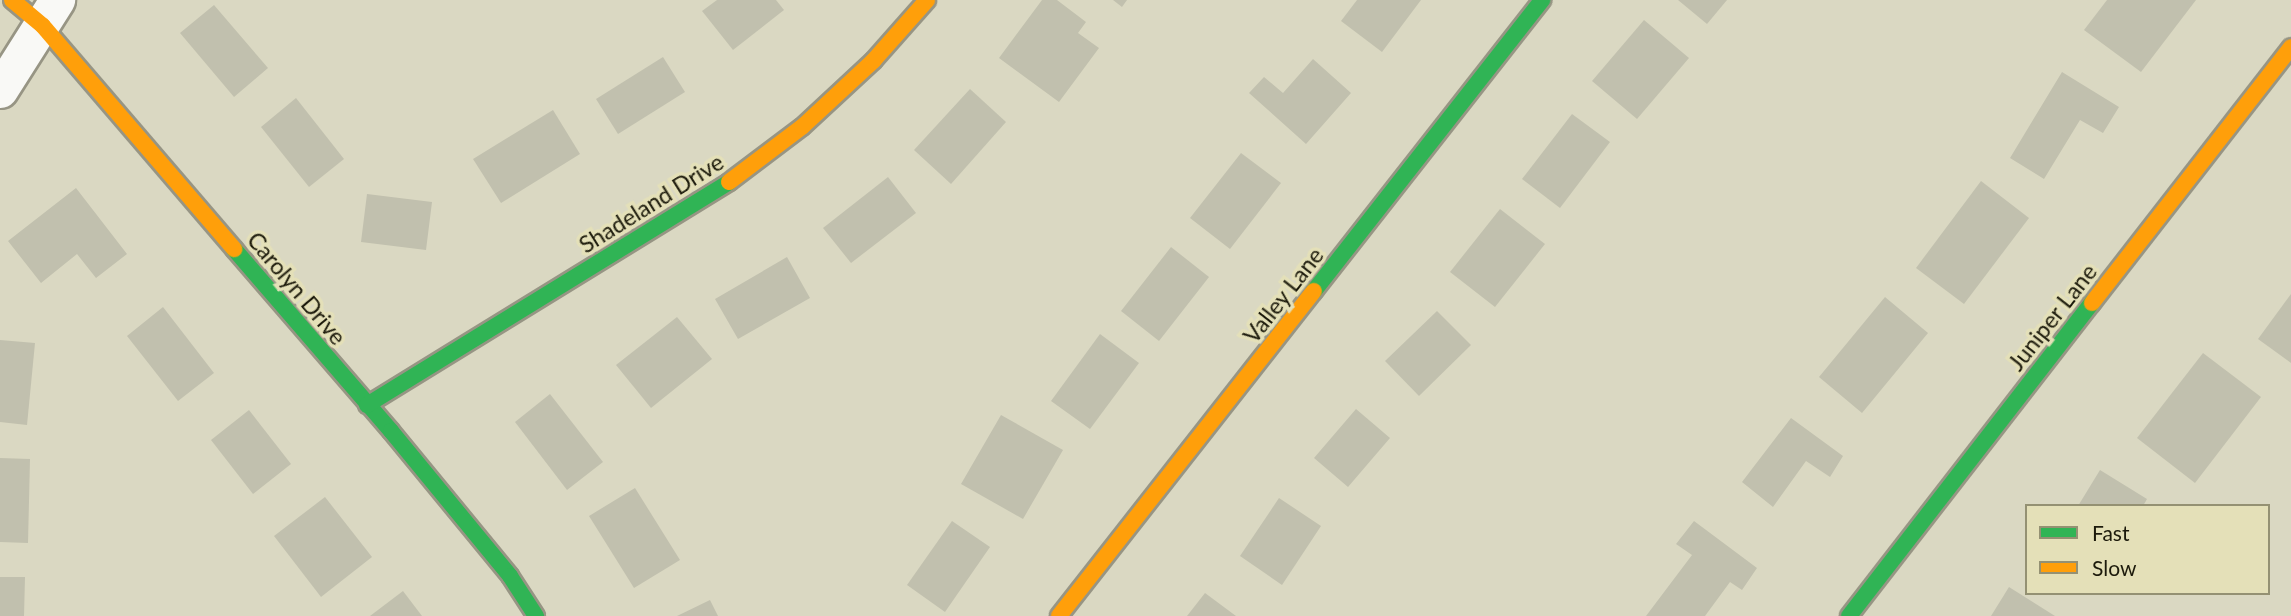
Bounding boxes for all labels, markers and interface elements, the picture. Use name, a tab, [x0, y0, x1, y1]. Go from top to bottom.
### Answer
street label: Shadeland Drive	[574, 148, 728, 258]
street label: Carolyn Drive	[242, 226, 352, 350]
street label: Valley Lane	[1237, 242, 1329, 348]
street label: Juniper Lane	[2002, 258, 2102, 376]
legend	[2025, 504, 2270, 595]
text: Fast	[2092, 520, 2129, 545]
text: Slow	[2092, 555, 2136, 580]

